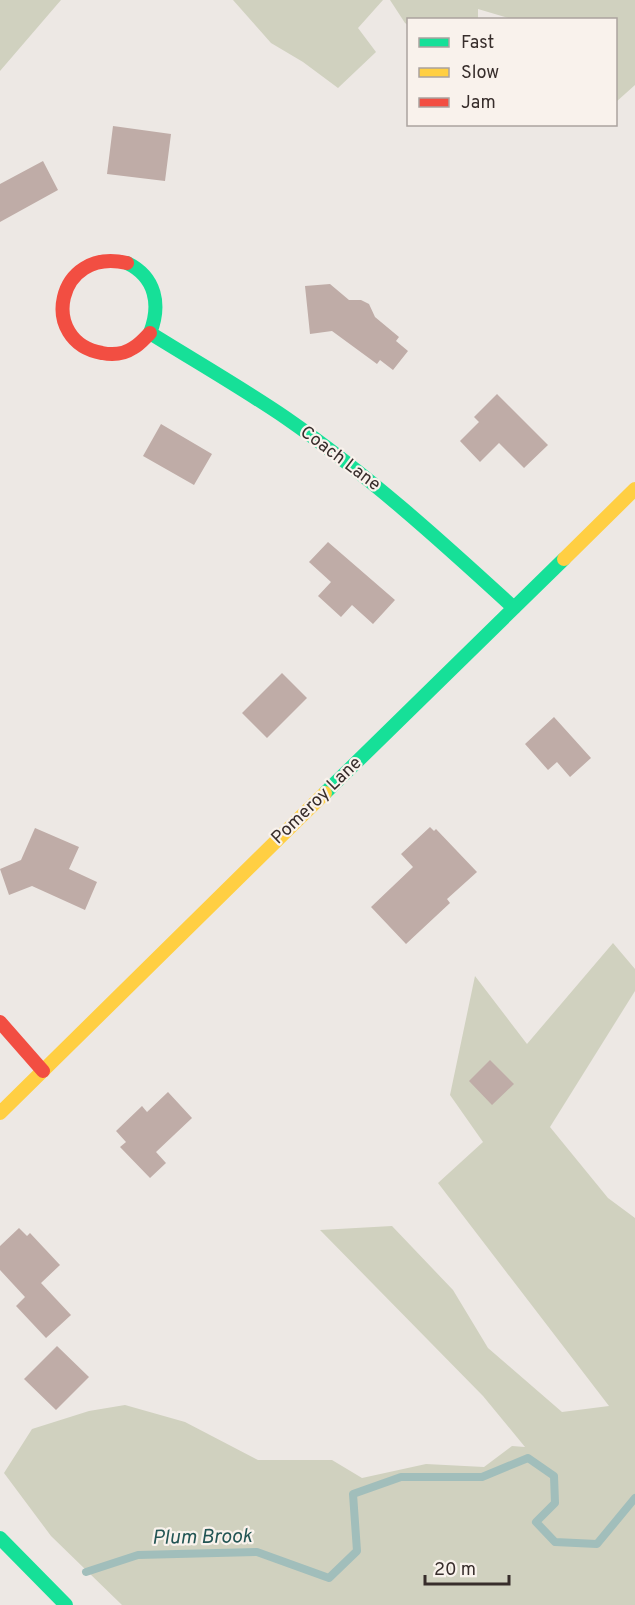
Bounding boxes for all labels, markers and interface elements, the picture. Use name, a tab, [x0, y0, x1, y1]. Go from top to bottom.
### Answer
legend	[407, 18, 617, 126]
text: Fast	[461, 32, 494, 55]
text: Slow	[461, 62, 499, 85]
text: Jam	[461, 92, 496, 115]
street label: Coach Lane	[295, 421, 385, 497]
street label: Pomeroy Lane	[267, 752, 367, 850]
water label: Plum Brook	[152, 1524, 253, 1552]
scale bar	[425, 1548, 509, 1586]
text: 20 m	[434, 1559, 476, 1582]

